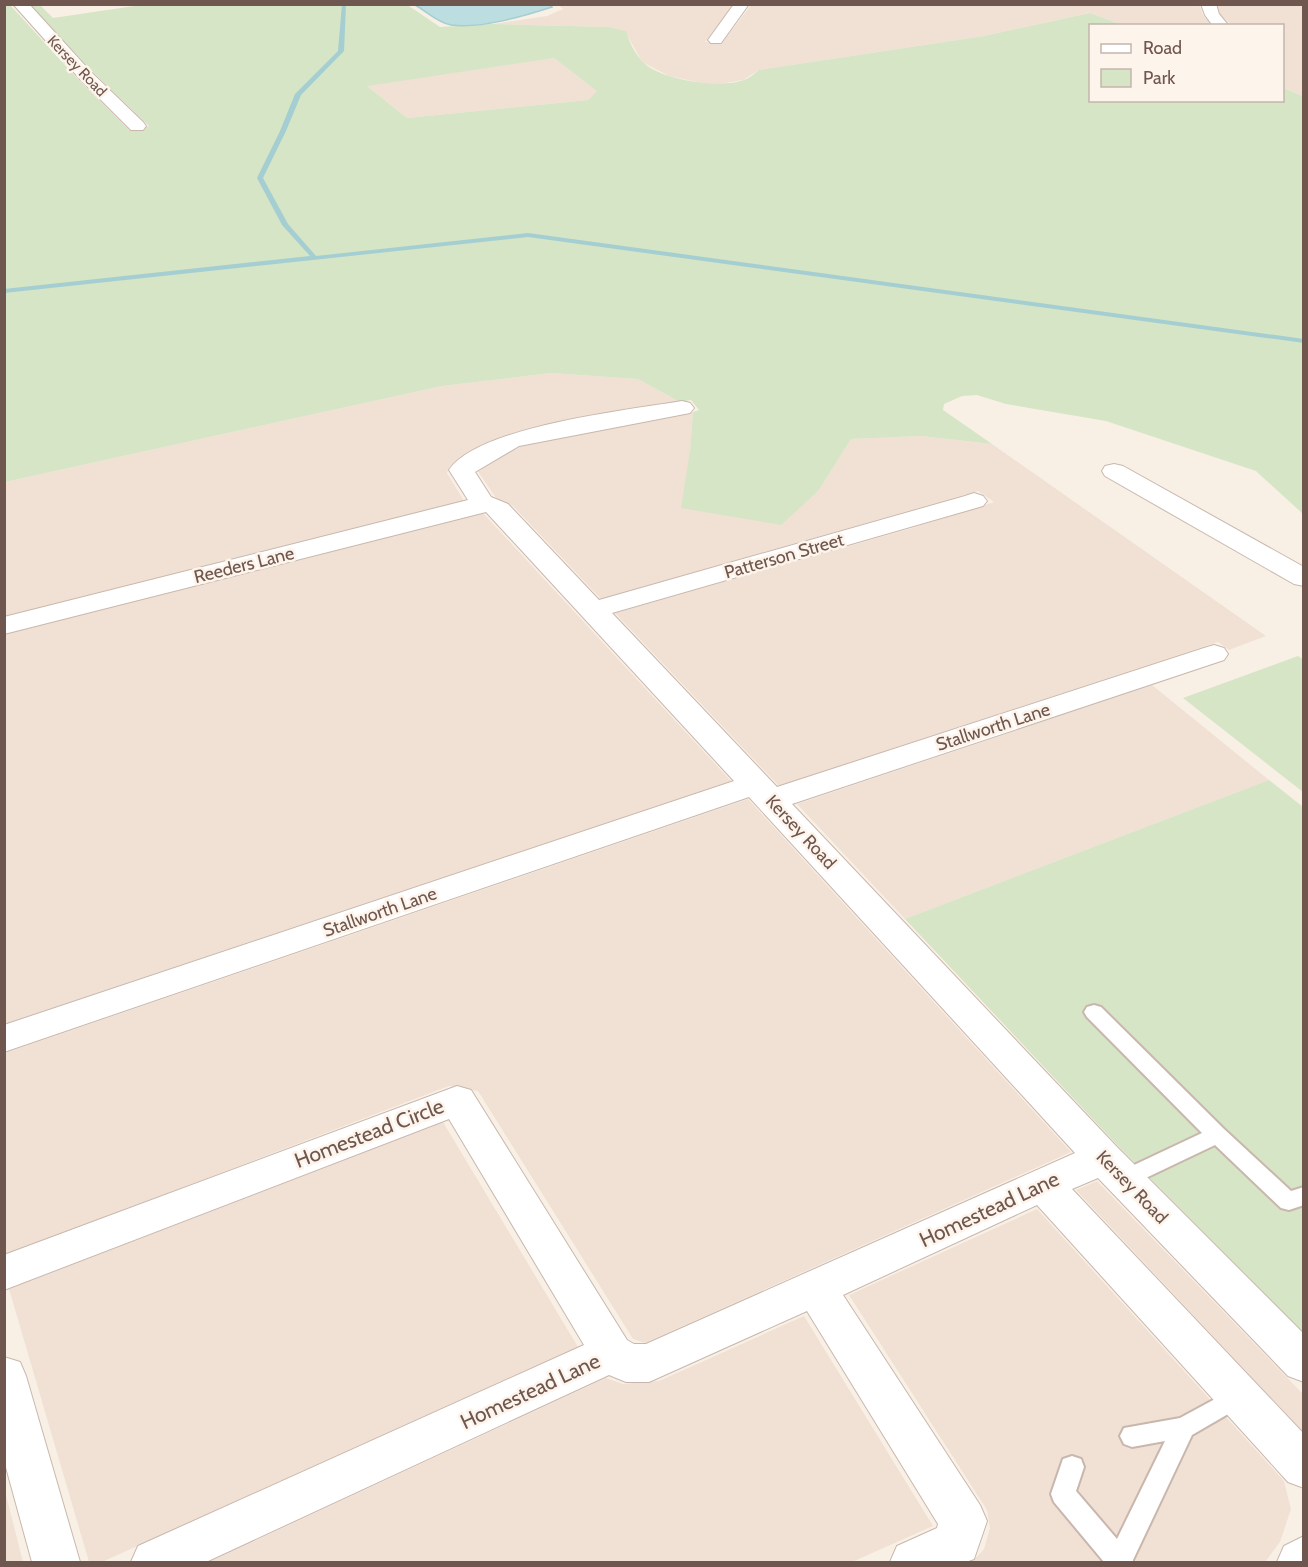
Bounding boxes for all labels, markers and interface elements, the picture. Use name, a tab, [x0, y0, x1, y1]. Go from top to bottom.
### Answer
legend	[1089, 24, 1284, 102]
street label: Kersey Road	[44, 32, 110, 100]
text: Road	[1143, 37, 1182, 59]
text: Park	[1143, 67, 1176, 89]
street label: Patterson Street	[722, 528, 846, 584]
street label: Reeders Lane	[192, 542, 296, 588]
street label: Stallworth Lane	[933, 698, 1053, 756]
street label: Kersey Road	[761, 790, 841, 874]
street label: Stallworth Lane	[320, 882, 440, 942]
street label: Homestead Circle	[291, 1093, 447, 1173]
street label: Kersey Road	[1092, 1146, 1172, 1228]
street label: Homestead Lane	[915, 1166, 1063, 1252]
street label: Homestead Lane	[456, 1348, 604, 1434]

